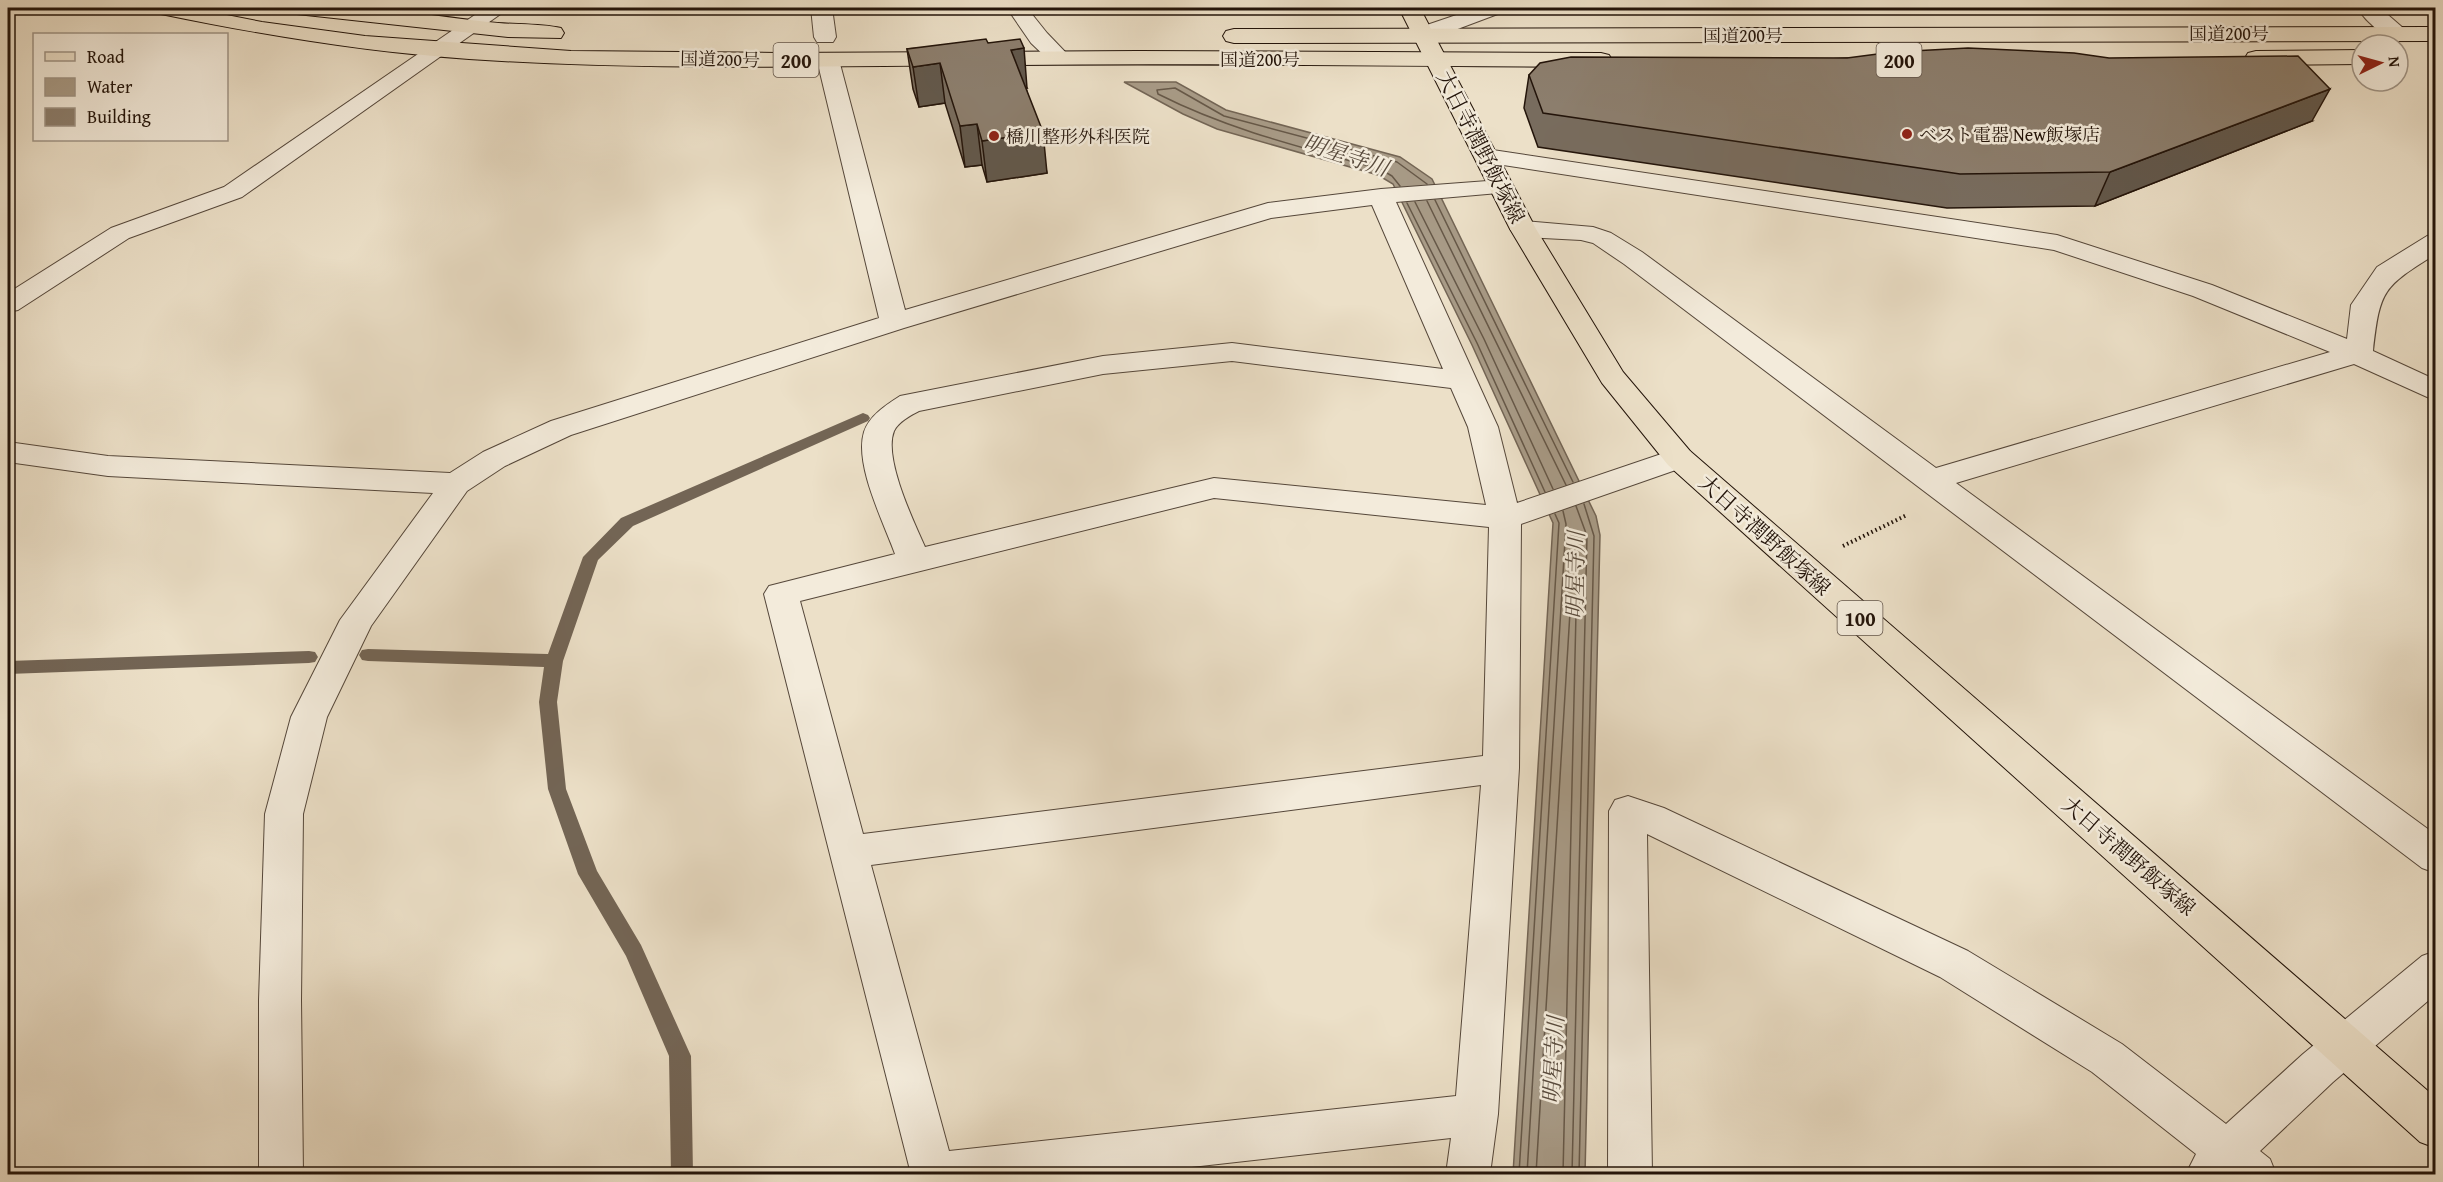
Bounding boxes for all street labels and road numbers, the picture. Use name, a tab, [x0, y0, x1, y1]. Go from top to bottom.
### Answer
street label: 国道200号	[2189, 20, 2269, 47]
street label: 国道200号	[1703, 22, 1783, 49]
road number: 200	[774, 43, 818, 77]
road number: 200	[1876, 43, 1922, 77]
street label: 国道200号	[680, 45, 760, 73]
street label: 国道200号	[1220, 46, 1300, 73]
street label: 大日寺潤野飯塚線	[1429, 65, 1533, 229]
street label: 大日寺潤野飯塚線	[1692, 467, 1838, 603]
road number: 100	[1838, 601, 1882, 635]
street label: 大日寺潤野飯塚線	[2055, 789, 2203, 923]

